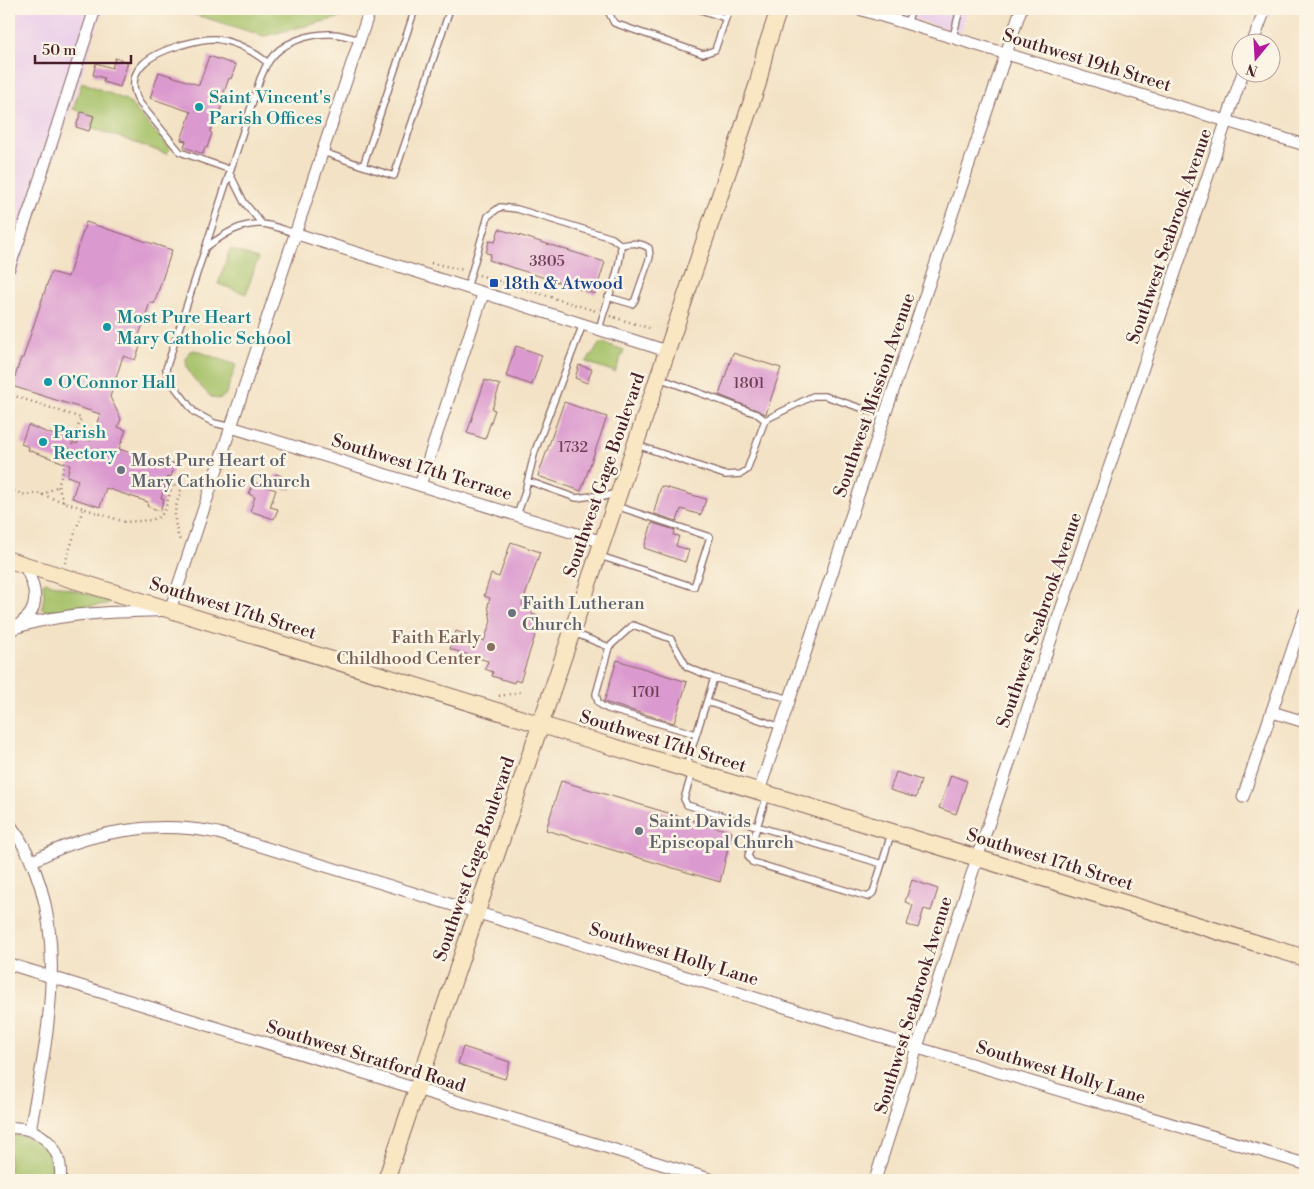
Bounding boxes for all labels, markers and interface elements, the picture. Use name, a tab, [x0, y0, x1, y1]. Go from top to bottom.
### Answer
street label: Southwest 19th Street	[1000, 24, 1175, 97]
scale bar	[35, 32, 131, 64]
north arrow	[1232, 32, 1282, 82]
text: 50 m	[42, 41, 76, 60]
text: N	[1244, 59, 1260, 80]
place label: Saint Vincent's Parish Offices	[209, 86, 331, 130]
marker: Saint Vincent's Parish Offices	[193, 101, 205, 113]
street label: Southwest Seabrook Avenue	[1122, 125, 1217, 347]
house number: 3805	[529, 252, 565, 271]
place label: 18th & Atwood	[504, 272, 624, 295]
marker: 18th & Atwood	[488, 277, 500, 289]
street label: Southwest Mission Avenue	[829, 290, 920, 500]
place label: Most Pure Heart Mary Catholic School	[117, 306, 292, 350]
marker: Most Pure Heart Mary Catholic School	[101, 321, 113, 333]
street label: Southwest Gage Boulevard	[559, 369, 651, 581]
place label: O'Connor Hall	[58, 371, 176, 394]
house number: 1801	[733, 374, 765, 393]
marker: O'Connor Hall	[42, 376, 54, 388]
place label: Parish Rectory	[53, 421, 117, 465]
street label: Southwest 17th Terrace	[329, 429, 515, 506]
marker: Parish Rectory	[37, 436, 49, 448]
house number: 1732	[558, 438, 588, 457]
place label: Most Pure Heart of Mary Catholic Church	[131, 449, 311, 493]
marker: Most Pure Heart of Mary Catholic Church	[115, 464, 127, 476]
street label: Southwest Seabrook Avenue	[992, 509, 1087, 731]
street label: Southwest 17th Street	[147, 572, 320, 645]
place label: Faith Lutheran Church	[522, 592, 645, 636]
marker: Faith Lutheran Church	[506, 607, 518, 619]
place label: Faith Early Childhood Center	[336, 626, 481, 670]
marker: Faith Early Childhood Center	[485, 641, 497, 653]
house number: 1701	[632, 683, 661, 702]
street label: Southwest 17th Street	[577, 705, 750, 778]
street label: Southwest Gage Boulevard	[429, 753, 521, 965]
place label: Saint Davids Episcopal Church	[649, 810, 794, 854]
street label: Southwest 17th Street	[964, 823, 1137, 896]
marker: Saint Davids Episcopal Church	[633, 825, 645, 837]
street label: Southwest Seabrook Avenue	[869, 894, 958, 1117]
street label: Southwest Holly Lane	[586, 918, 761, 991]
street label: Southwest Stratford Road	[264, 1015, 469, 1098]
street label: Southwest Holly Lane	[973, 1036, 1148, 1109]

